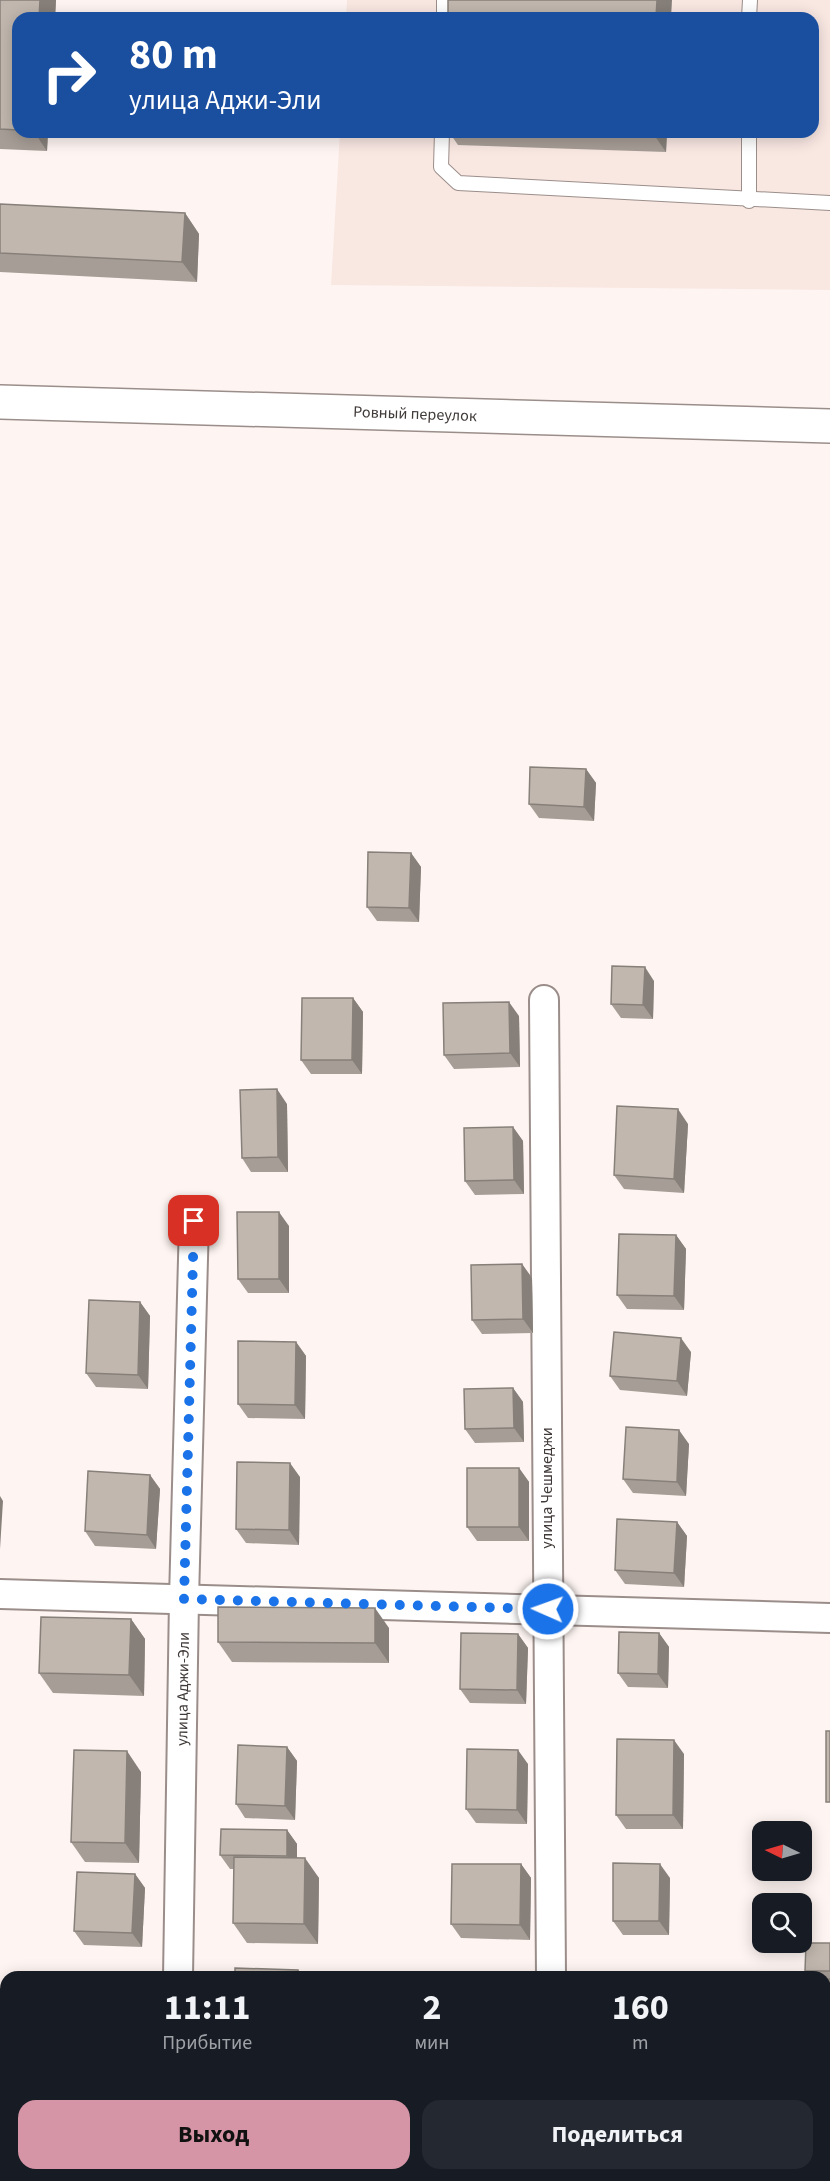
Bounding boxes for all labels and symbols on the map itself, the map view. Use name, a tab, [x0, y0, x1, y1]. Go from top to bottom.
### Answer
street label: Ровный переулок	[353, 401, 477, 427]
pin	[168, 1195, 219, 1246]
street label: улица Чешмеджи	[536, 1427, 558, 1549]
position arrow	[516, 1577, 580, 1641]
street label: улица Аджи-Эли	[171, 1632, 195, 1746]
north arrow	[752, 1821, 812, 1881]

